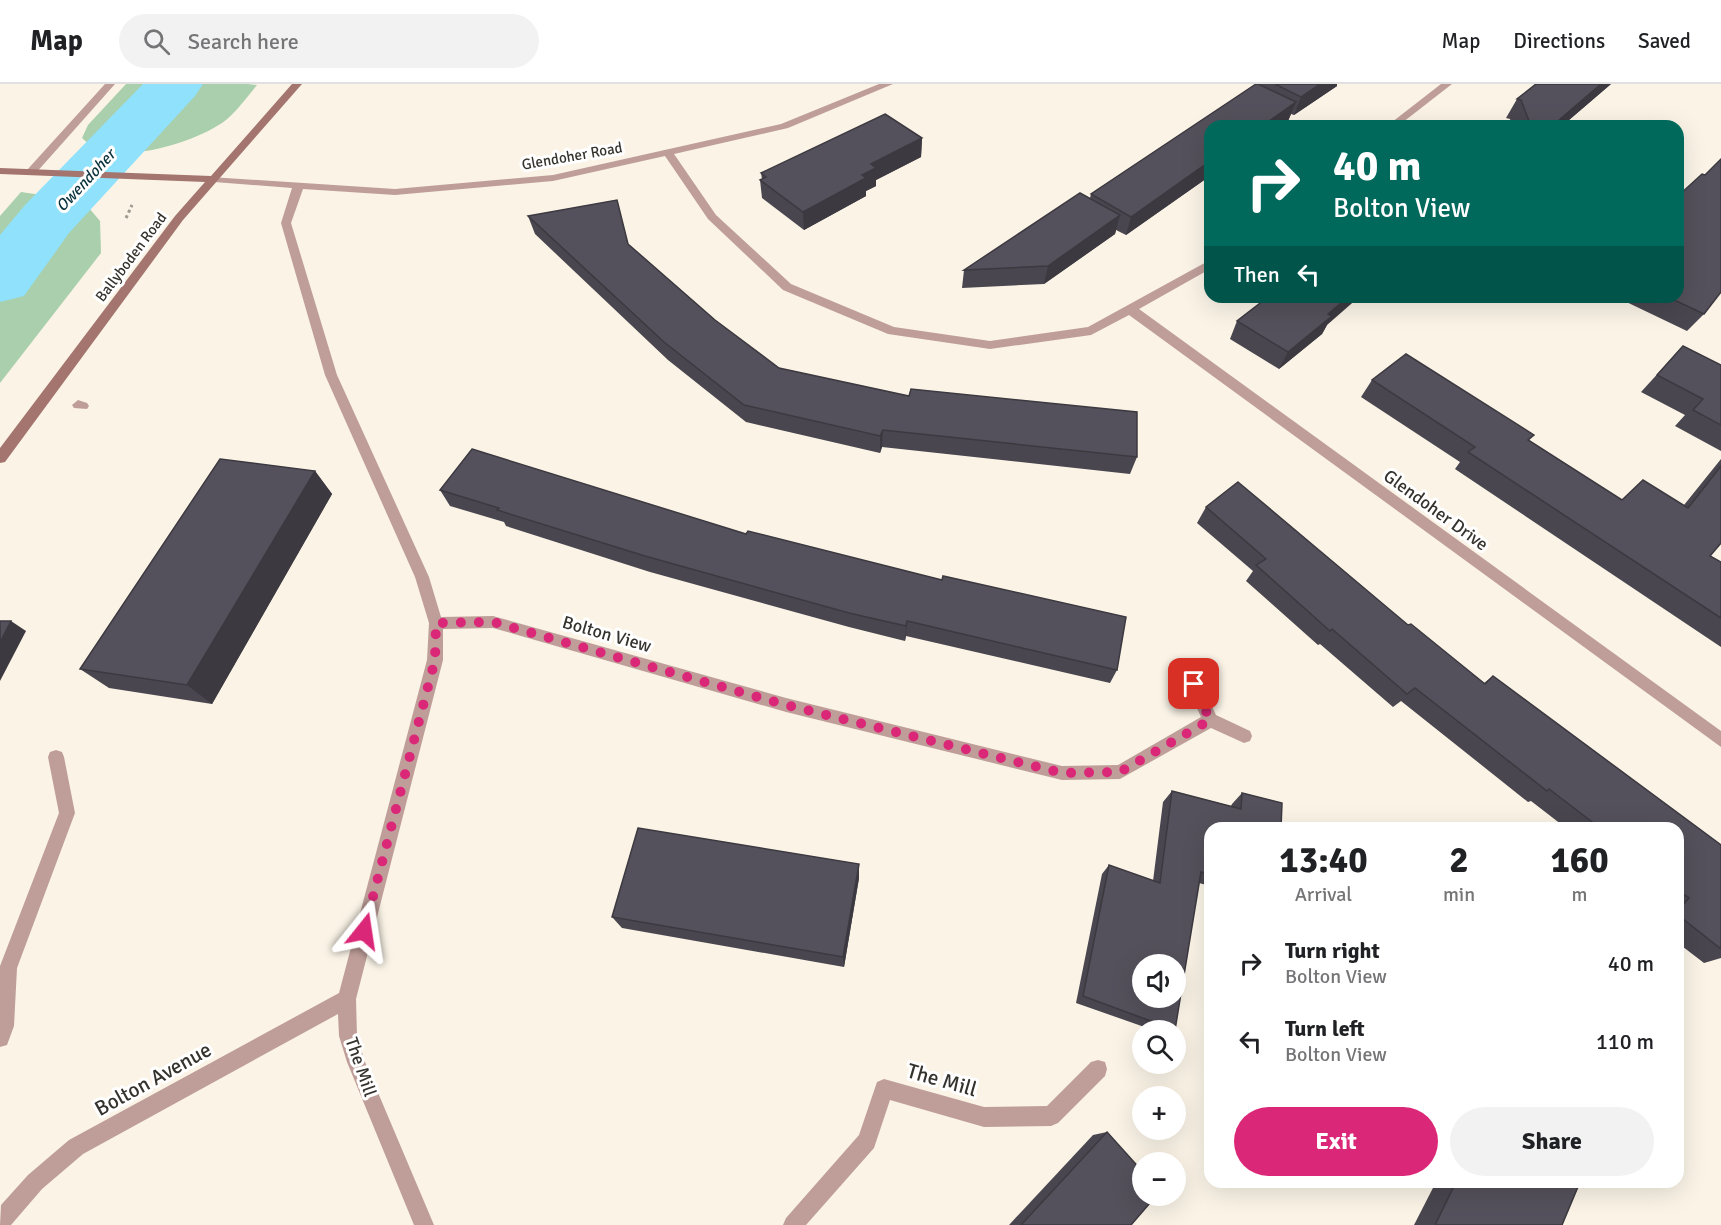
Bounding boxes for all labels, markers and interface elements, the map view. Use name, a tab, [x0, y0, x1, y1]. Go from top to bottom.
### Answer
search box	[119, 14, 539, 68]
text: Map	[30, 24, 83, 58]
icon: search	[140, 25, 173, 58]
text: Search here	[188, 28, 299, 55]
text: Map	[1442, 28, 1480, 54]
text: Directions	[1513, 28, 1605, 54]
text: Saved	[1638, 28, 1691, 54]
street label: Glendoher Road	[520, 138, 624, 174]
text: 40 m	[1333, 141, 1422, 192]
water label: Owendoher	[52, 144, 121, 216]
icon: right	[1234, 144, 1312, 222]
text: Bolton View	[1333, 192, 1470, 225]
street label: Ballyboden Road	[92, 209, 170, 305]
icon: left	[1292, 258, 1325, 291]
text: Then	[1234, 261, 1280, 288]
street label: Glendoher Drive	[1379, 465, 1493, 555]
street label: Bolton View	[560, 611, 654, 657]
pin	[1168, 658, 1219, 709]
icon: arrive	[1177, 667, 1210, 700]
text: 13:40	[1279, 838, 1368, 883]
text: 2	[1449, 838, 1469, 883]
text: 160	[1550, 838, 1609, 883]
text: Arrival	[1295, 882, 1352, 907]
text: min	[1443, 882, 1475, 907]
text: m	[1572, 882, 1588, 907]
position arrow	[332, 899, 396, 963]
text: Turn right	[1285, 937, 1380, 964]
icon: right	[1234, 947, 1267, 980]
text: 40 m	[1608, 950, 1654, 977]
map controls	[1132, 954, 1186, 1206]
button: sound	[1132, 954, 1186, 1008]
text: Bolton View	[1285, 964, 1387, 989]
text: Turn left	[1285, 1015, 1365, 1042]
button: search	[1132, 1020, 1186, 1074]
icon: left	[1234, 1025, 1267, 1058]
text: 110 m	[1596, 1028, 1654, 1055]
street label: The Mill	[341, 1034, 381, 1100]
street label: Bolton Avenue	[90, 1036, 216, 1122]
text: Bolton View	[1285, 1042, 1387, 1067]
street label: The Mill	[904, 1058, 980, 1102]
button: +	[1132, 1086, 1186, 1140]
button: Exit	[1234, 1107, 1438, 1176]
button: Share	[1450, 1107, 1654, 1176]
button: −	[1132, 1152, 1186, 1206]

